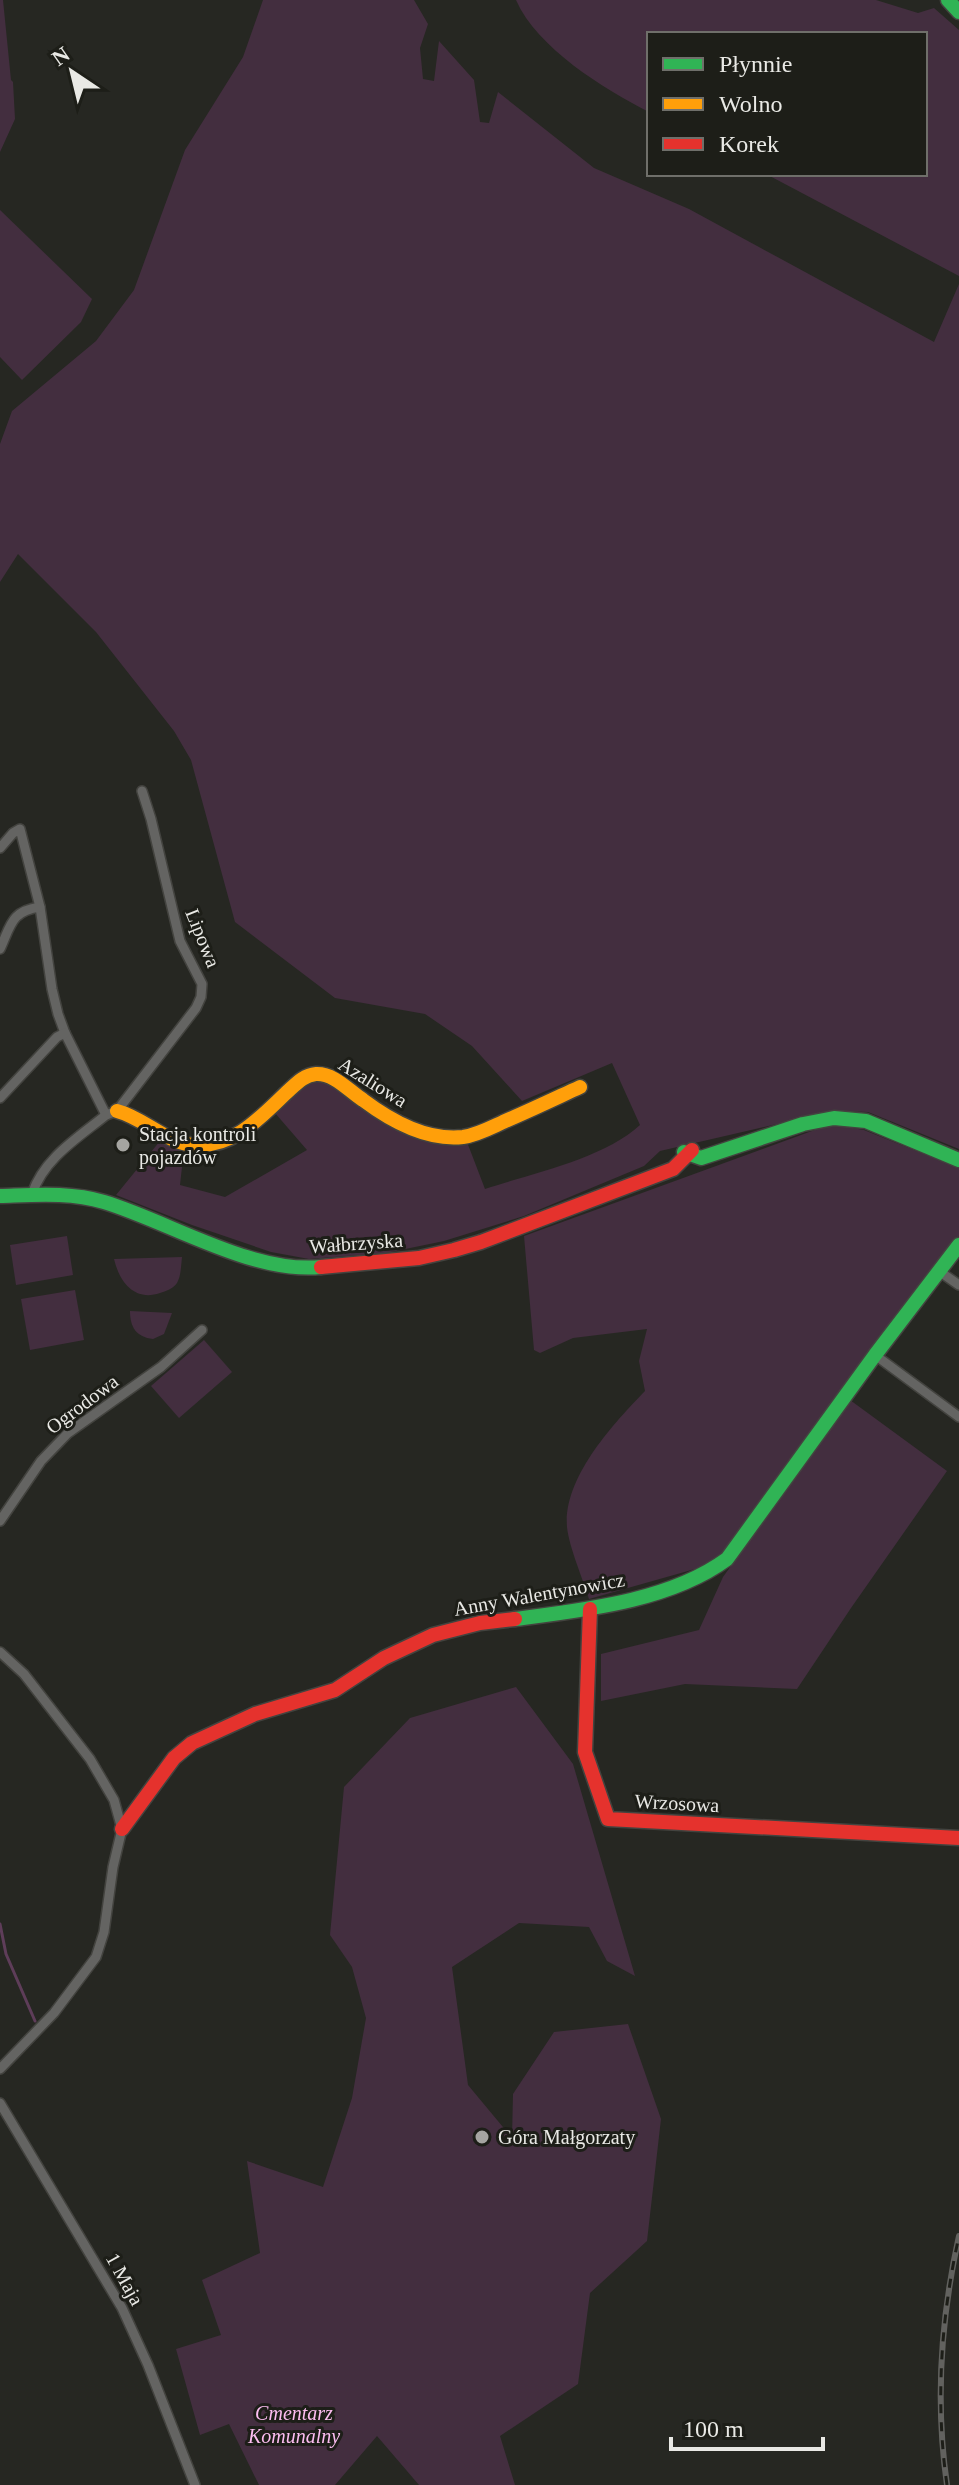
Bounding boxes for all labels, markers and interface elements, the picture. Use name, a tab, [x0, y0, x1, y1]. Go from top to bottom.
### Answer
north arrow	[32, 32, 112, 112]
legend	[647, 32, 927, 176]
text: N	[47, 41, 75, 71]
text: Płynnie	[719, 51, 792, 77]
text: Wolno	[719, 91, 782, 117]
text: Korek	[719, 131, 779, 157]
street label: Lipowa	[180, 906, 225, 971]
street label: Azaliowa	[335, 1052, 411, 1112]
place label: Stacja kontroli pojazdów	[139, 1123, 257, 1169]
marker: Stacja kontroli pojazdów	[114, 1136, 132, 1154]
street label: Wałbrzyska	[308, 1229, 404, 1258]
street label: Ogrodowa	[42, 1370, 123, 1439]
street label: Anny Walentynowicz	[452, 1568, 626, 1621]
street label: Wrzosowa	[634, 1790, 720, 1816]
place label: Góra Małgorzaty	[498, 2126, 635, 2149]
marker: Góra Małgorzaty	[473, 2128, 491, 2146]
street label: 1 Maja	[101, 2249, 148, 2309]
scale bar	[671, 2401, 823, 2451]
park label: Cmentarz Komunalny	[247, 2402, 340, 2448]
text: 100 m	[683, 2416, 744, 2442]

